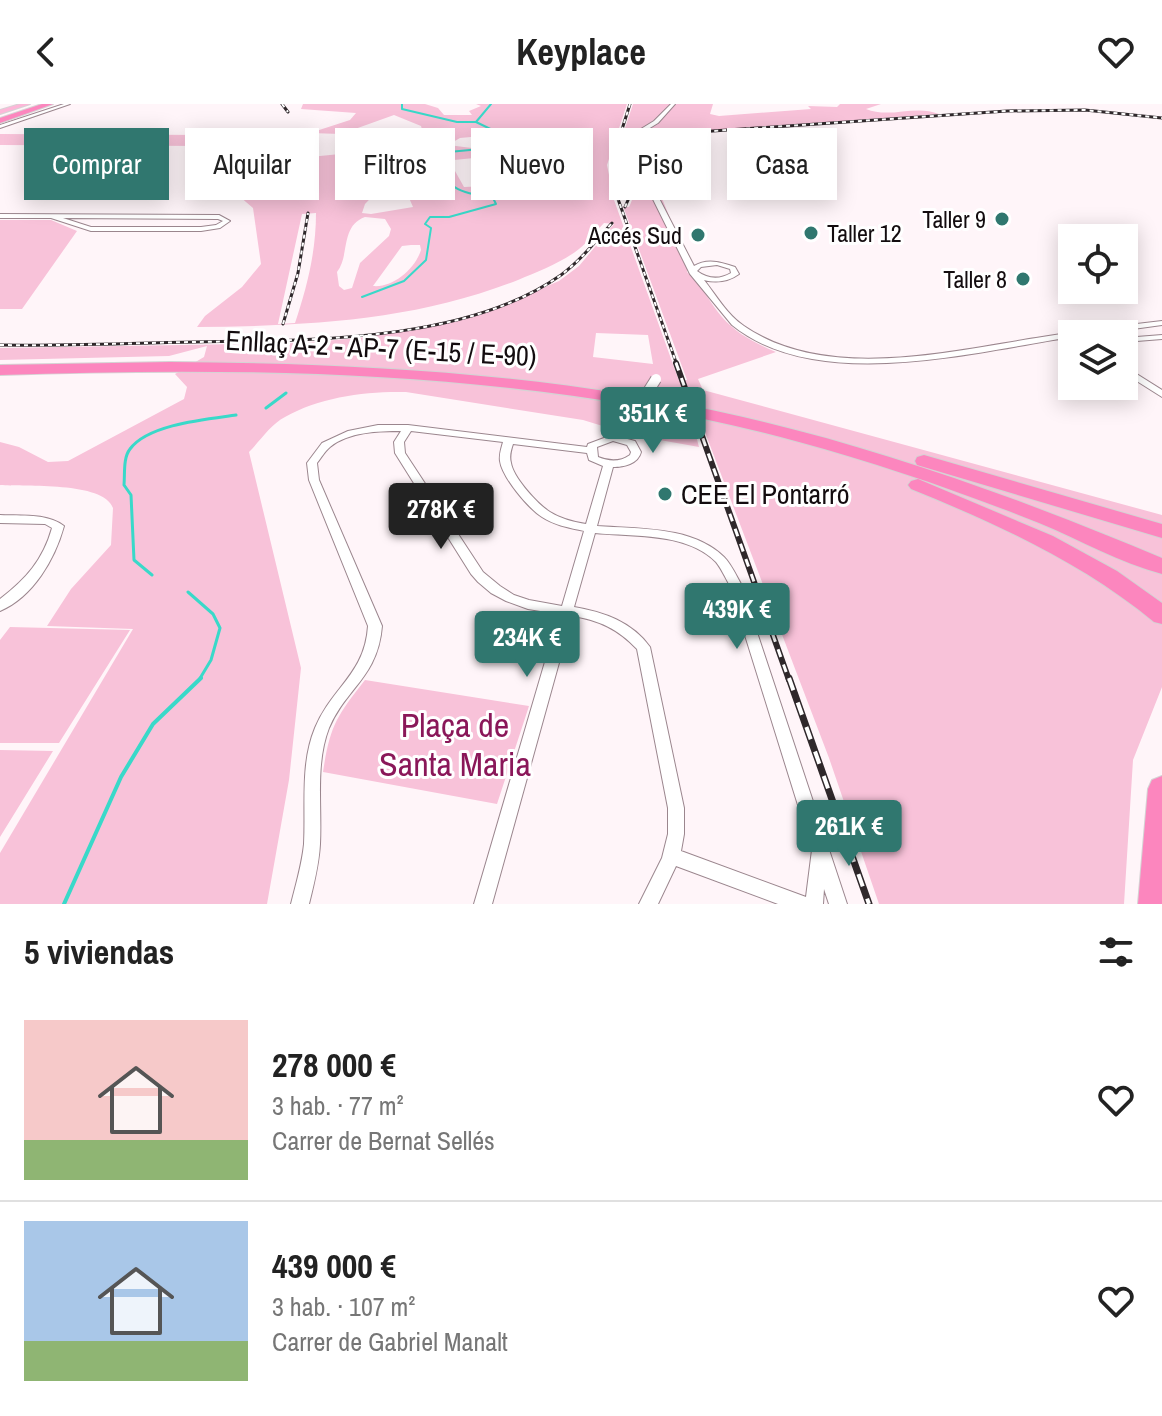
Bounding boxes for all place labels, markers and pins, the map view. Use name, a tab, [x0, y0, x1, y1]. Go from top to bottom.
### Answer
place label: Taller 9	[922, 203, 986, 235]
marker: Taller 9	[993, 210, 1011, 228]
place label: Taller 12	[827, 217, 902, 249]
place label: Accés Sud	[587, 219, 682, 251]
marker: Taller 12	[802, 224, 820, 242]
marker: Accés Sud	[689, 226, 707, 244]
place label: Taller 8	[943, 263, 1007, 295]
marker: Taller 8	[1014, 270, 1032, 288]
pin: 351K €	[588, 387, 718, 455]
place label: CEE El Pontarró	[681, 475, 849, 513]
pin: 278K €	[376, 483, 506, 551]
marker: CEE El Pontarró	[656, 485, 674, 503]
pin: 439K €	[672, 583, 802, 651]
pin: 234K €	[462, 611, 592, 679]
pin: 261K €	[784, 800, 914, 868]

